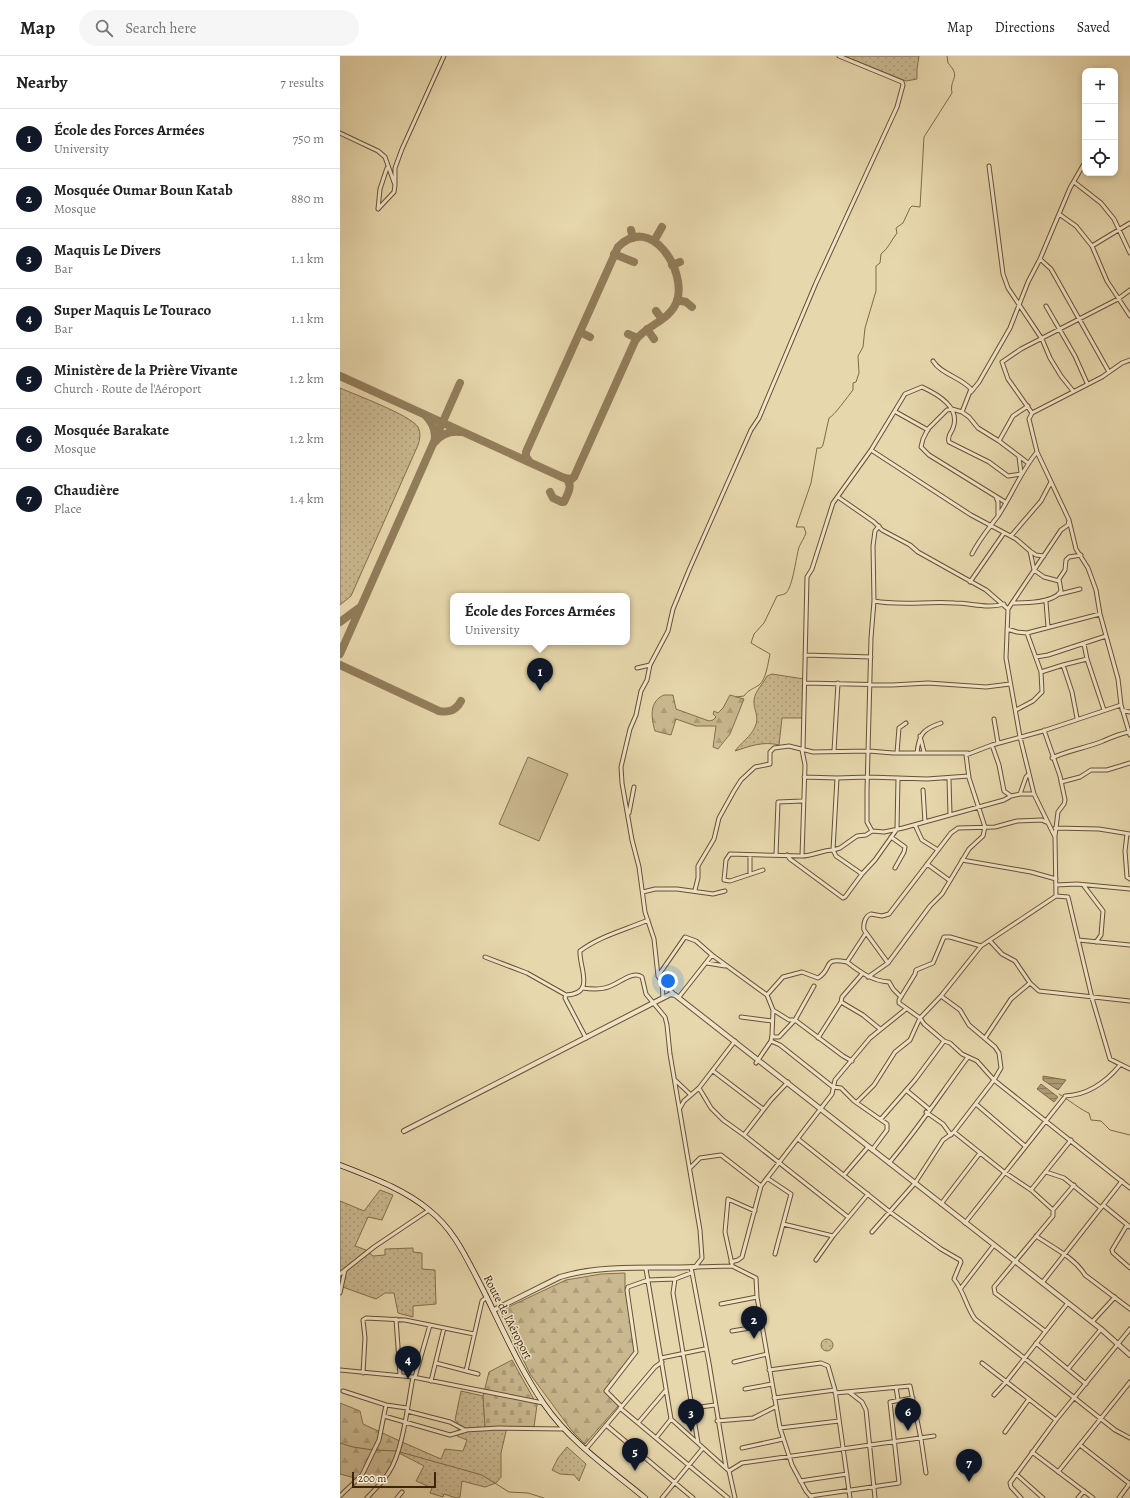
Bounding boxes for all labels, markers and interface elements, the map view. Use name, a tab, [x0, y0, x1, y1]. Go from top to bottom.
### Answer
search box	[79, 10, 359, 46]
text: Map	[20, 15, 55, 41]
icon: search	[93, 17, 115, 39]
text: Search here	[125, 18, 197, 38]
text: Map	[947, 18, 973, 37]
text: Directions	[995, 18, 1055, 37]
text: Saved	[1077, 18, 1110, 37]
map controls	[1082, 68, 1118, 176]
button: +	[1082, 68, 1118, 104]
text: Nearby	[16, 71, 67, 94]
text: 7 results	[280, 74, 324, 91]
button: −	[1082, 104, 1118, 140]
text: École des Forces Armées	[54, 120, 205, 140]
text: 1	[27, 130, 31, 147]
text: 750 m	[293, 130, 324, 147]
text: University	[54, 140, 109, 157]
button: locate	[1082, 140, 1118, 176]
text: Mosquée Oumar Boun Katab	[54, 180, 233, 200]
text: 2	[26, 190, 32, 207]
text: 880 m	[291, 190, 324, 207]
text: Mosque	[54, 200, 96, 217]
text: Maquis Le Divers	[54, 240, 161, 260]
text: 3	[26, 250, 32, 267]
text: 1.1 km	[291, 250, 324, 267]
text: Bar	[54, 260, 73, 277]
text: Super Maquis Le Touraco	[54, 300, 211, 320]
text: 4	[26, 310, 32, 327]
text: 1.1 km	[291, 310, 324, 327]
text: Bar	[54, 320, 73, 337]
text: Ministère de la Prière Vivante	[54, 360, 238, 380]
text: 5	[26, 370, 32, 387]
text: 1.2 km	[290, 370, 324, 387]
text: Church · Route de l'Aéroport	[54, 380, 202, 397]
text: Mosquée Barakate	[54, 420, 169, 440]
text: 6	[26, 430, 32, 447]
text: 1.2 km	[290, 430, 324, 447]
text: Mosque	[54, 440, 96, 457]
text: Chaudière	[54, 480, 119, 500]
text: 7	[26, 490, 32, 507]
text: 1.4 km	[290, 490, 324, 507]
text: Place	[54, 500, 82, 517]
popup	[450, 593, 630, 645]
text: École des Forces Armées	[465, 601, 615, 621]
text: University	[465, 621, 519, 638]
pin: 1	[527, 658, 553, 691]
your location	[658, 971, 678, 991]
street label: Route de l'Aéroport	[480, 1272, 536, 1362]
pin: 2	[741, 1306, 767, 1339]
pin: 4	[395, 1346, 421, 1379]
pin: 6	[895, 1398, 921, 1431]
pin: 3	[678, 1399, 704, 1432]
pin: 5	[622, 1438, 648, 1471]
pin: 7	[956, 1449, 982, 1482]
scale bar	[352, 1470, 436, 1489]
text: 200 m	[358, 1471, 386, 1486]

